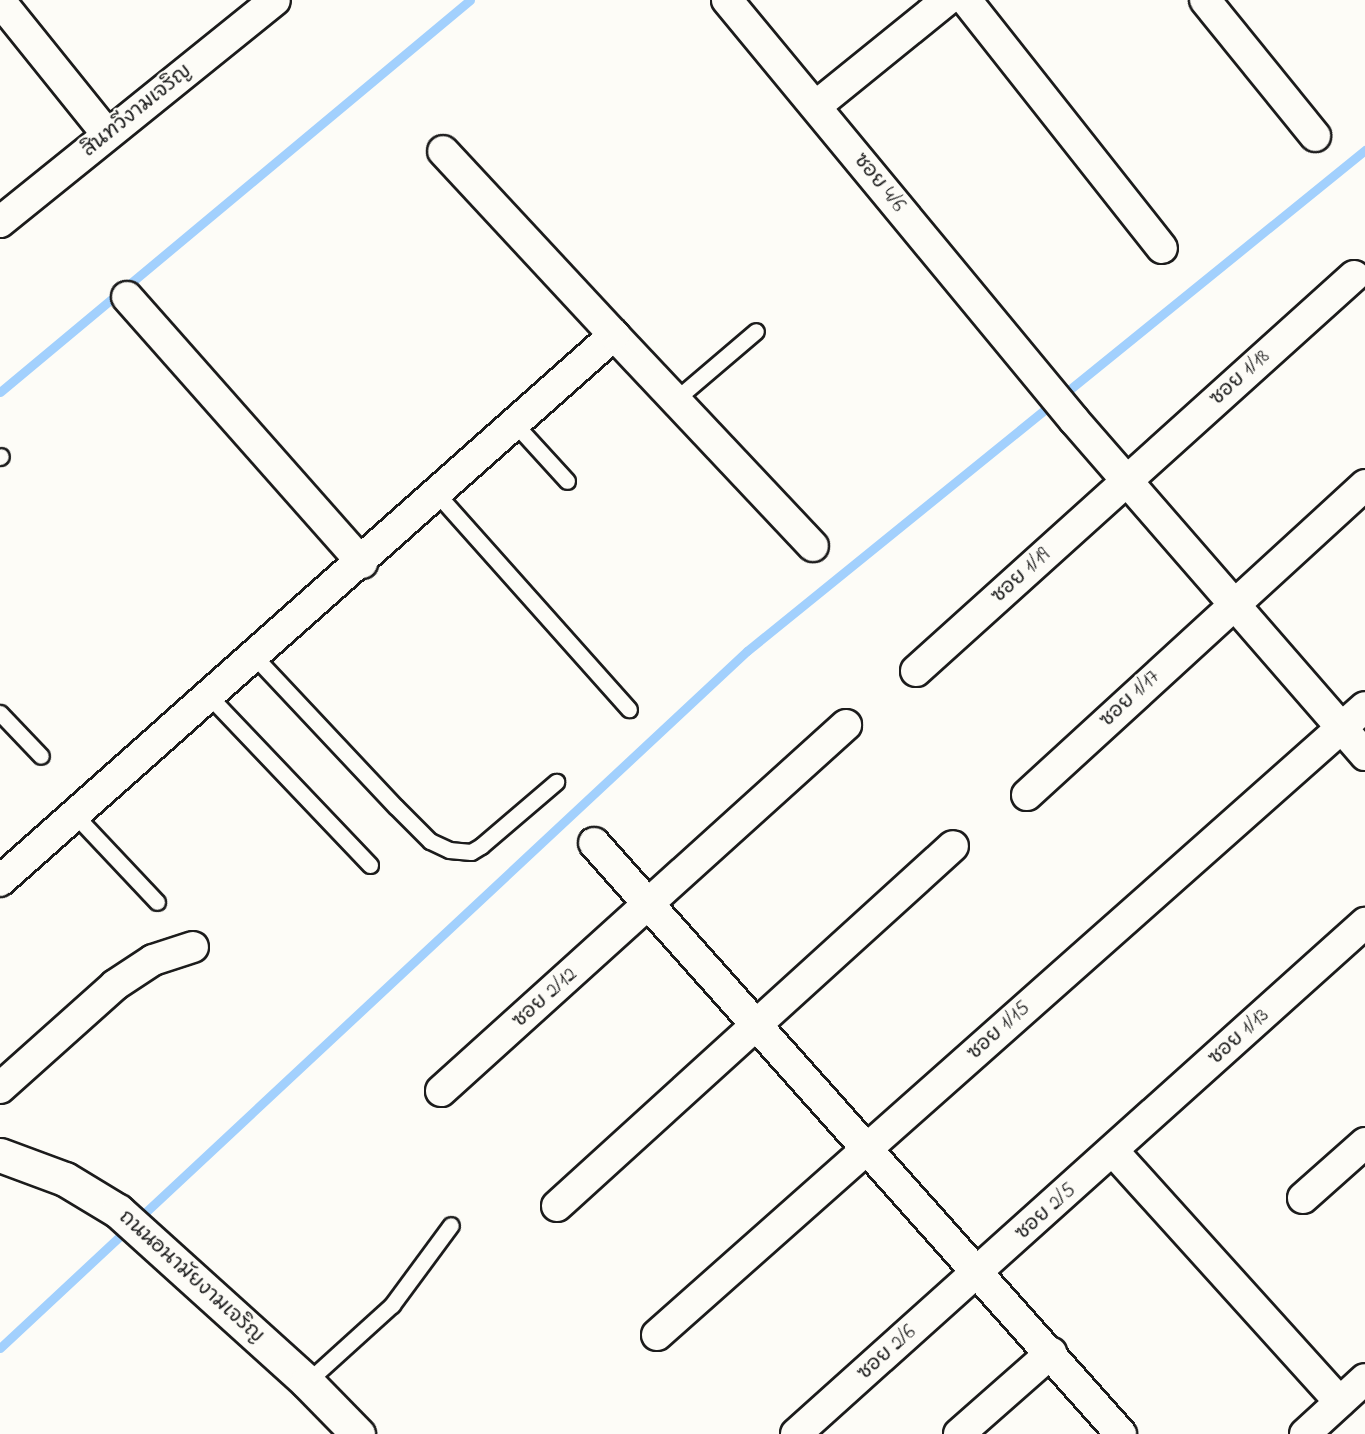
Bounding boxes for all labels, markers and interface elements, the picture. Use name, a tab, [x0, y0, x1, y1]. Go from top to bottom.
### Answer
street label: สินทวีงามเจริญ	[77, 59, 197, 163]
street label: ซอย 4/6	[848, 148, 910, 218]
street label: ซอย 1/18	[1205, 345, 1275, 411]
street label: ซอย 1/19	[986, 543, 1056, 609]
street label: ซอย 1/17	[1095, 665, 1165, 733]
street label: ซอย 2/12	[507, 962, 583, 1034]
street label: ซอย 1/15	[962, 996, 1036, 1066]
street label: ซอย 1/13	[1203, 1003, 1275, 1071]
street label: ซอย 2/5	[1010, 1178, 1082, 1246]
street label: ถนนอนามัยงามเจริญ	[113, 1205, 269, 1349]
street label: ซอย 2/6	[852, 1320, 922, 1386]

